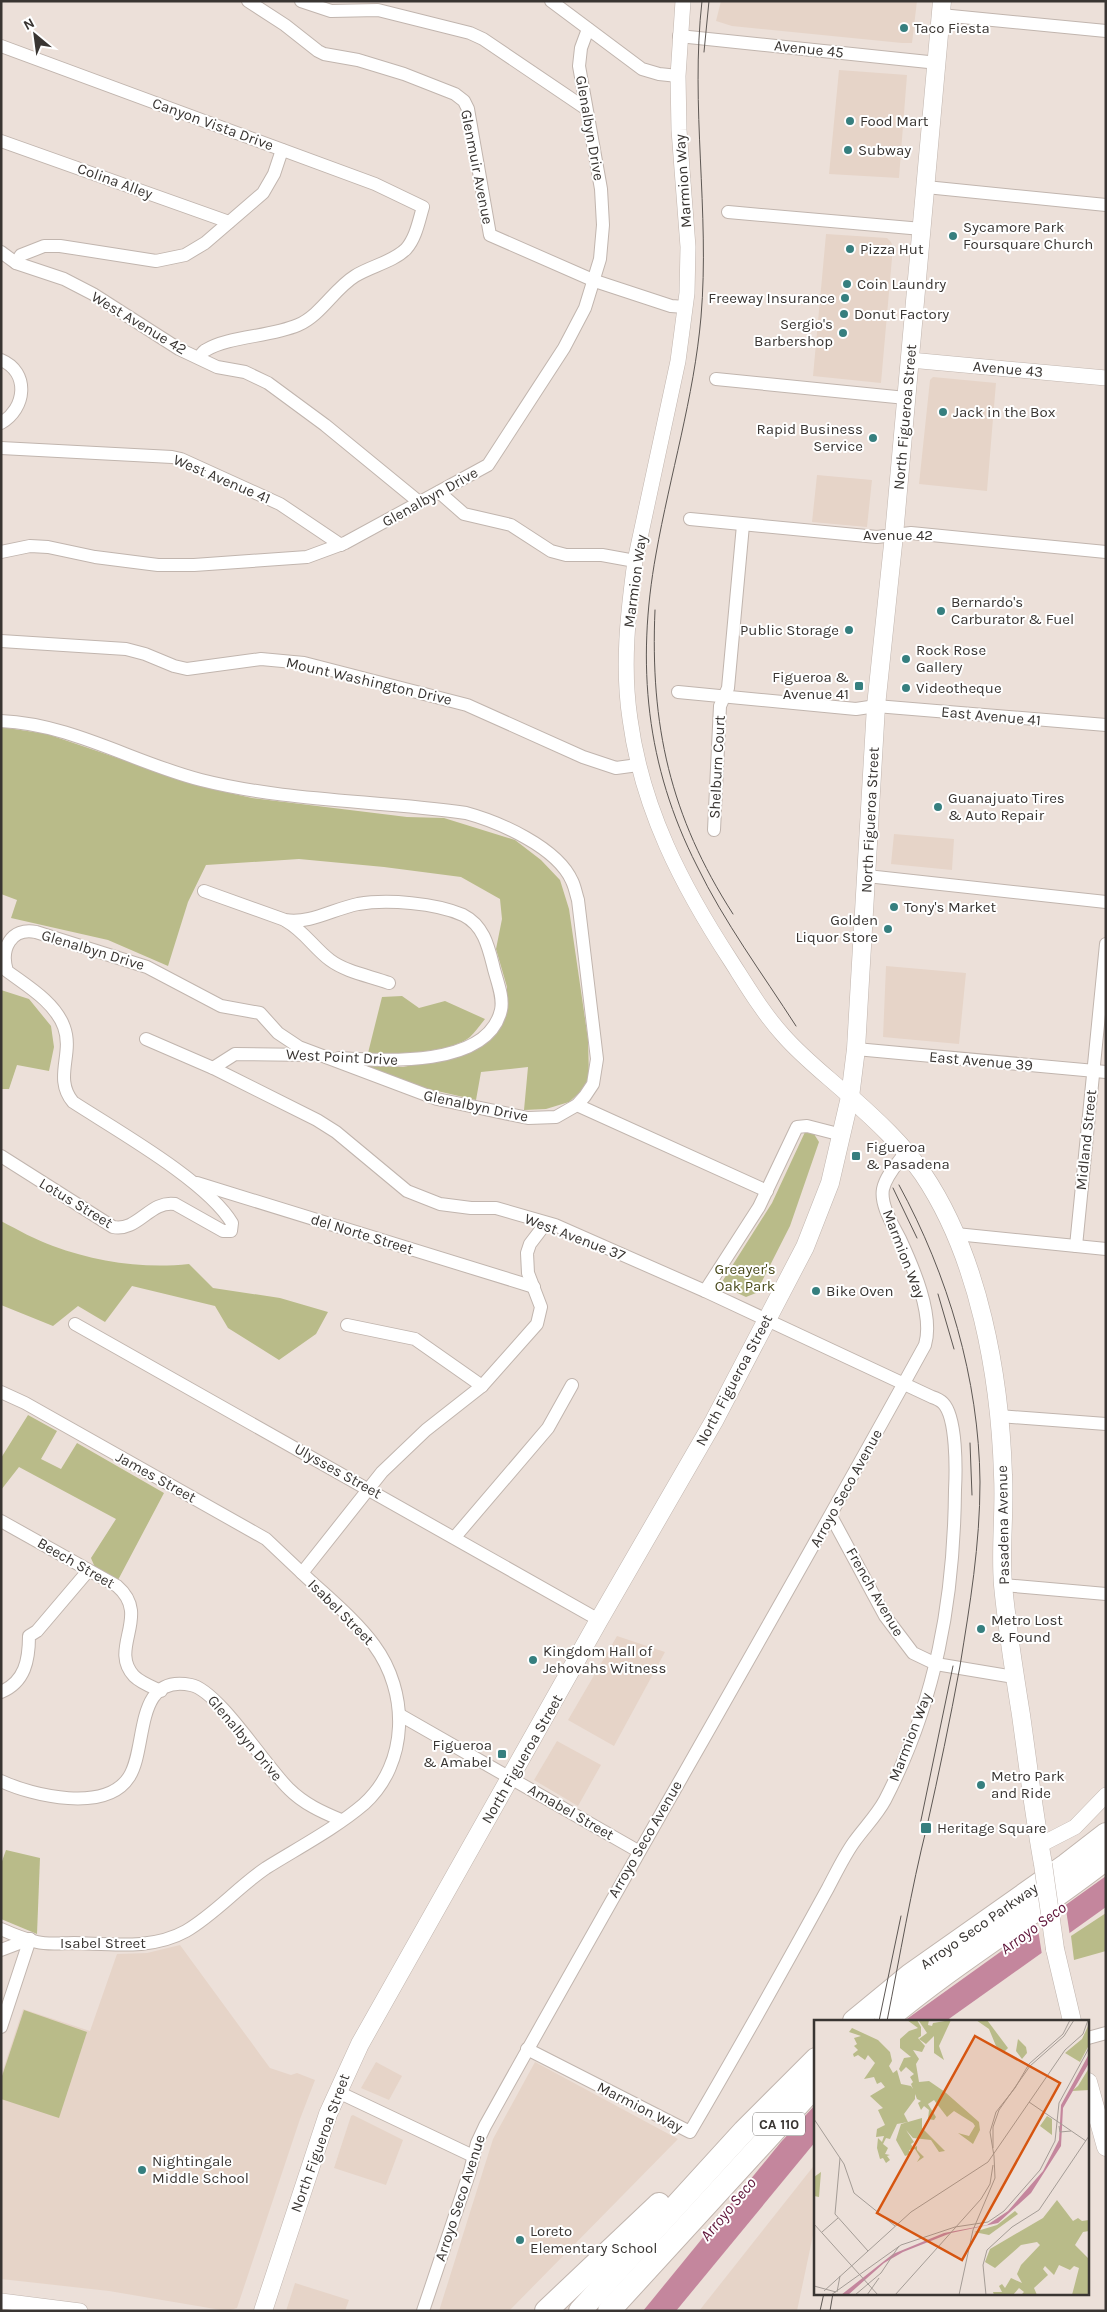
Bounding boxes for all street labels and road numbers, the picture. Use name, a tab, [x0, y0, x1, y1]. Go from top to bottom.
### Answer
street label: Avenue 45	[773, 36, 845, 62]
street label: Glenalbyn Drive	[572, 74, 608, 182]
street label: Canyon Vista Drive	[150, 94, 276, 154]
street label: Glenmuir Avenue	[457, 108, 497, 226]
street label: Marmion Way	[671, 134, 695, 228]
street label: Colina Alley	[75, 159, 155, 203]
street label: West Avenue 42	[88, 288, 190, 358]
street label: North Figueroa Street	[890, 343, 920, 491]
street label: Avenue 43	[972, 357, 1044, 381]
street label: West Avenue 41	[171, 450, 273, 508]
street label: Glenalbyn Drive	[379, 463, 481, 531]
street label: Avenue 42	[863, 526, 933, 544]
street label: Marmion Way	[620, 533, 650, 629]
street label: Mount Washington Drive	[284, 653, 454, 709]
street label: East Avenue 41	[940, 703, 1042, 729]
street label: Shelburn Court	[705, 714, 729, 819]
street label: North Figueroa Street	[857, 746, 883, 894]
street label: Glenalbyn Drive	[39, 926, 147, 974]
street label: West Point Drive	[286, 1045, 398, 1069]
street label: East Avenue 39	[928, 1047, 1034, 1075]
street label: Glenalbyn Drive	[422, 1086, 530, 1126]
street label: Midland Street	[1072, 1088, 1100, 1191]
street label: Lotus Street	[36, 1174, 116, 1232]
street label: Marmion Way	[879, 1207, 929, 1301]
street label: del Norte Street	[309, 1210, 416, 1258]
street label: West Avenue 37	[522, 1210, 628, 1264]
street label: North Figueroa Street	[692, 1311, 776, 1449]
street label: Arroyo Seco Avenue	[806, 1426, 886, 1550]
street label: Ulysses Street	[291, 1440, 385, 1503]
street label: James Street	[113, 1448, 199, 1507]
street label: Pasadena Avenue	[993, 1465, 1013, 1585]
street label: Beech Street	[34, 1534, 118, 1593]
street label: French Avenue	[842, 1544, 908, 1640]
street label: Isabel Street	[304, 1575, 378, 1649]
street label: Marmion Way	[885, 1690, 935, 1784]
street label: Glenalbyn Drive	[204, 1691, 286, 1785]
street label: North Figueroa Street	[478, 1691, 567, 1827]
street label: Arroyo Seco Avenue	[604, 1777, 686, 1901]
street label: Amabel Street	[525, 1780, 618, 1844]
street label: Arroyo Seco Parkway	[917, 1879, 1041, 1973]
street label: Isabel Street	[60, 1934, 146, 1952]
street label: North Figueroa Street	[287, 2071, 354, 2215]
street label: Marmion Way	[594, 2078, 686, 2136]
road number: CA 110	[753, 2112, 805, 2136]
street label: Arroyo Seco Avenue	[431, 2132, 489, 2264]

